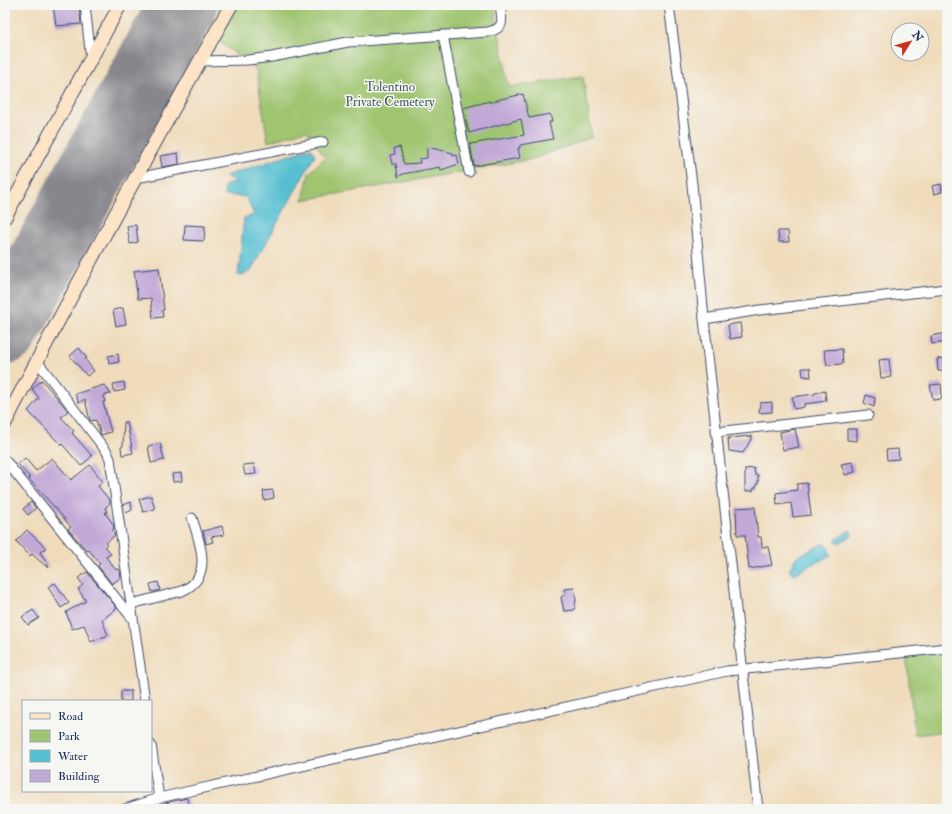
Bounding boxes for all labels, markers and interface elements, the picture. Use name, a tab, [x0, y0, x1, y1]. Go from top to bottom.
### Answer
north arrow	[890, 22, 930, 62]
text: N	[909, 28, 926, 45]
park label: Tolentino Private Cemetery	[345, 79, 435, 111]
legend	[22, 700, 152, 792]
text: Road	[58, 709, 83, 724]
text: Park	[58, 729, 80, 744]
text: Water	[57, 749, 88, 764]
text: Building	[58, 769, 101, 784]

